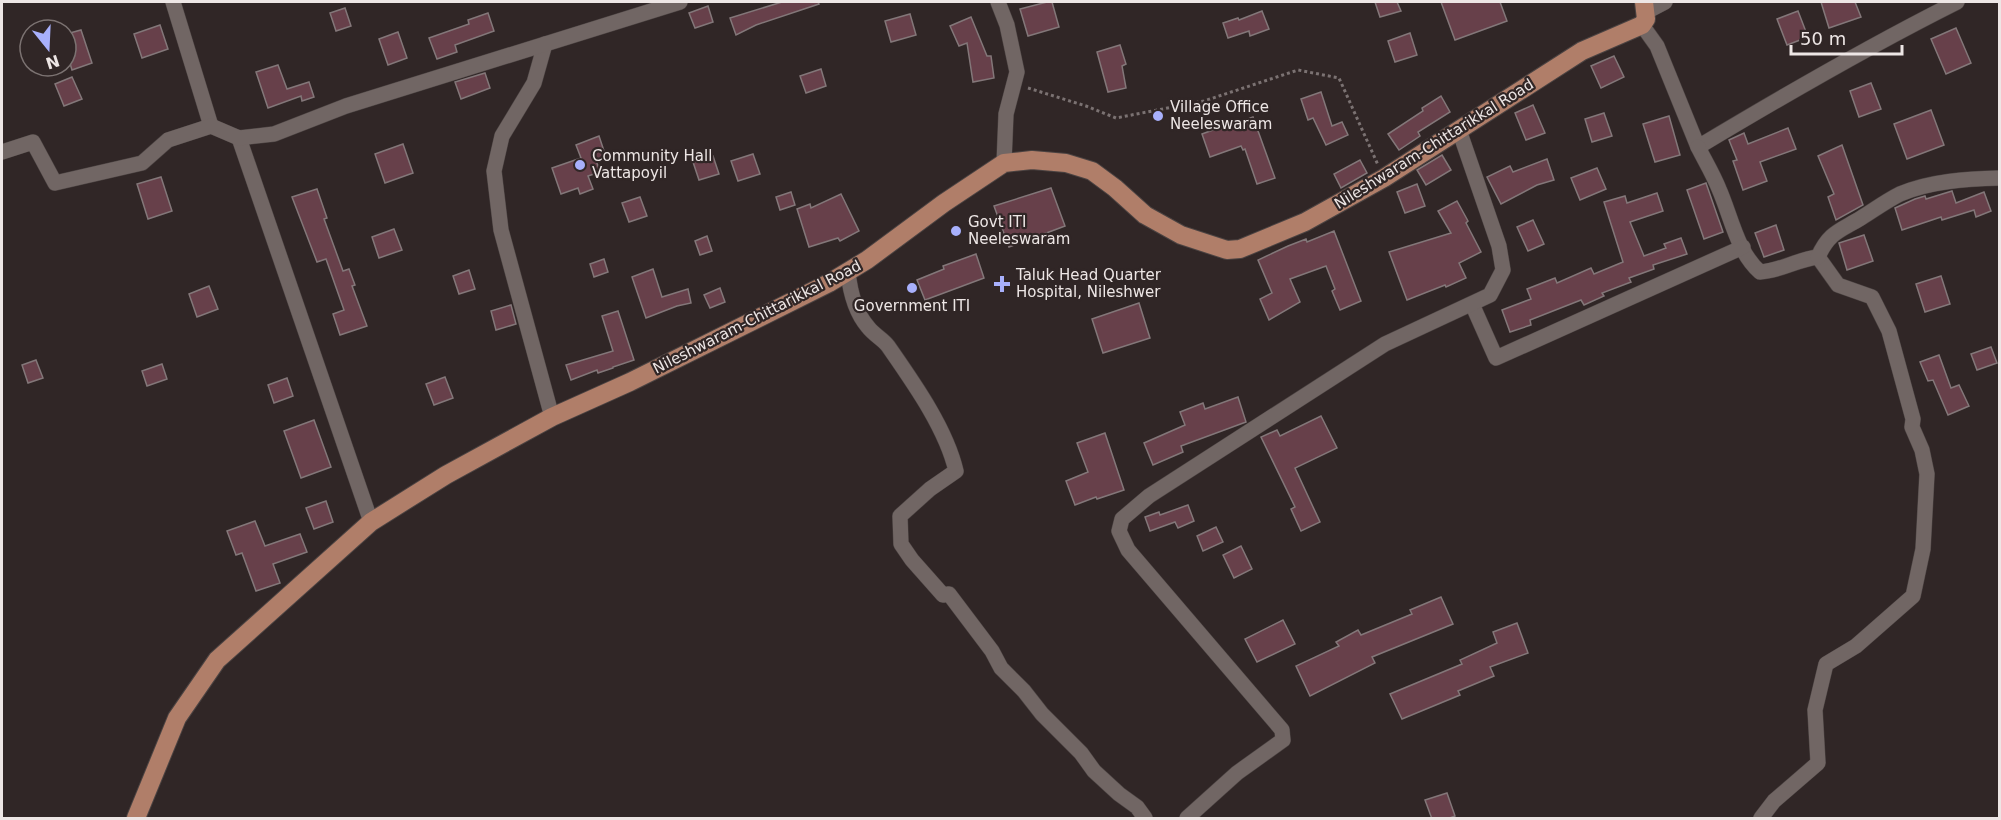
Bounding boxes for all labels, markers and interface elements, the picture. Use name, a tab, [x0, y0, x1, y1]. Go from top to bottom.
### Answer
north arrow	[18, 18, 78, 78]
scale bar	[1791, 18, 1902, 56]
text: 50 m	[1800, 28, 1846, 49]
text: N	[43, 51, 62, 73]
street label: Nileshwaram-Chittarikkal Road	[1331, 75, 1537, 213]
place label: Village Office Neeleswaram	[1170, 98, 1272, 133]
marker: Village Office Neeleswaram	[1151, 109, 1165, 123]
place label: Community Hall Vattapoyil	[592, 147, 712, 182]
marker: Community Hall Vattapoyil	[573, 158, 587, 172]
place label: Govt ITI Neeleswaram	[968, 213, 1070, 248]
marker: Govt ITI Neeleswaram	[949, 224, 963, 238]
street label: Nileshwaram-Chittarikkal Road	[650, 256, 864, 378]
place label: Taluk Head Quarter Hospital, Nileshwer	[1015, 266, 1162, 301]
marker: Taluk Head Quarter Hospital, Nileshwer	[993, 275, 1011, 293]
marker: Government ITI	[905, 281, 919, 295]
place label: Government ITI	[854, 297, 970, 315]

